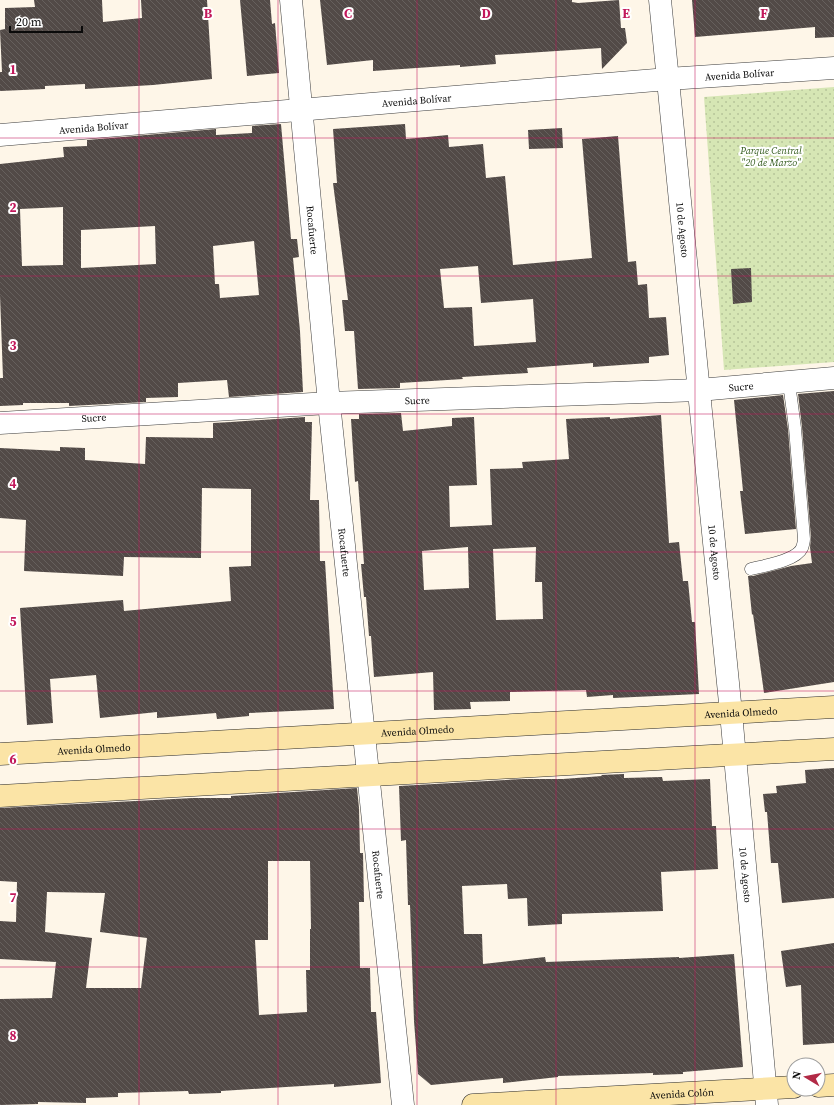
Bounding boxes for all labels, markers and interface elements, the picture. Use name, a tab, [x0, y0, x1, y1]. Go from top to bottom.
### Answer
text: B	[204, 5, 213, 22]
text: C	[344, 5, 352, 22]
text: D	[481, 5, 491, 22]
text: E	[622, 5, 630, 22]
text: F	[760, 5, 768, 22]
scale bar	[10, 8, 82, 34]
text: 20 m	[16, 14, 42, 30]
text: 1	[9, 61, 17, 78]
street label: Avenida Bolívar	[704, 66, 776, 84]
street label: Avenida Bolívar	[381, 91, 453, 110]
street label: Avenida Bolívar	[58, 118, 130, 137]
park label: Parque Central "20 de Marzo"	[739, 144, 802, 169]
text: 2	[9, 199, 17, 216]
street label: 10 de Agosto	[673, 202, 692, 259]
street label: Rocafuerte	[303, 205, 321, 255]
text: 3	[9, 337, 17, 354]
street label: Sucre	[728, 379, 754, 394]
street label: Sucre	[405, 393, 430, 407]
street label: Sucre	[81, 411, 107, 425]
text: 4	[9, 475, 17, 492]
street label: 10 de Agosto	[705, 524, 724, 581]
street label: Rocafuerte	[335, 527, 353, 577]
text: 5	[9, 613, 17, 630]
street label: Avenida Olmedo	[704, 704, 778, 721]
street label: Avenida Olmedo	[380, 722, 455, 740]
street label: Avenida Olmedo	[57, 741, 131, 758]
text: 6	[9, 751, 17, 768]
street label: 10 de Agosto	[736, 846, 754, 904]
street label: Rocafuerte	[369, 850, 387, 900]
text: 7	[9, 889, 17, 906]
text: 8	[9, 1027, 17, 1044]
north arrow	[786, 1057, 826, 1097]
text: N	[789, 1070, 805, 1081]
street label: Avenida Colón	[649, 1086, 714, 1102]

